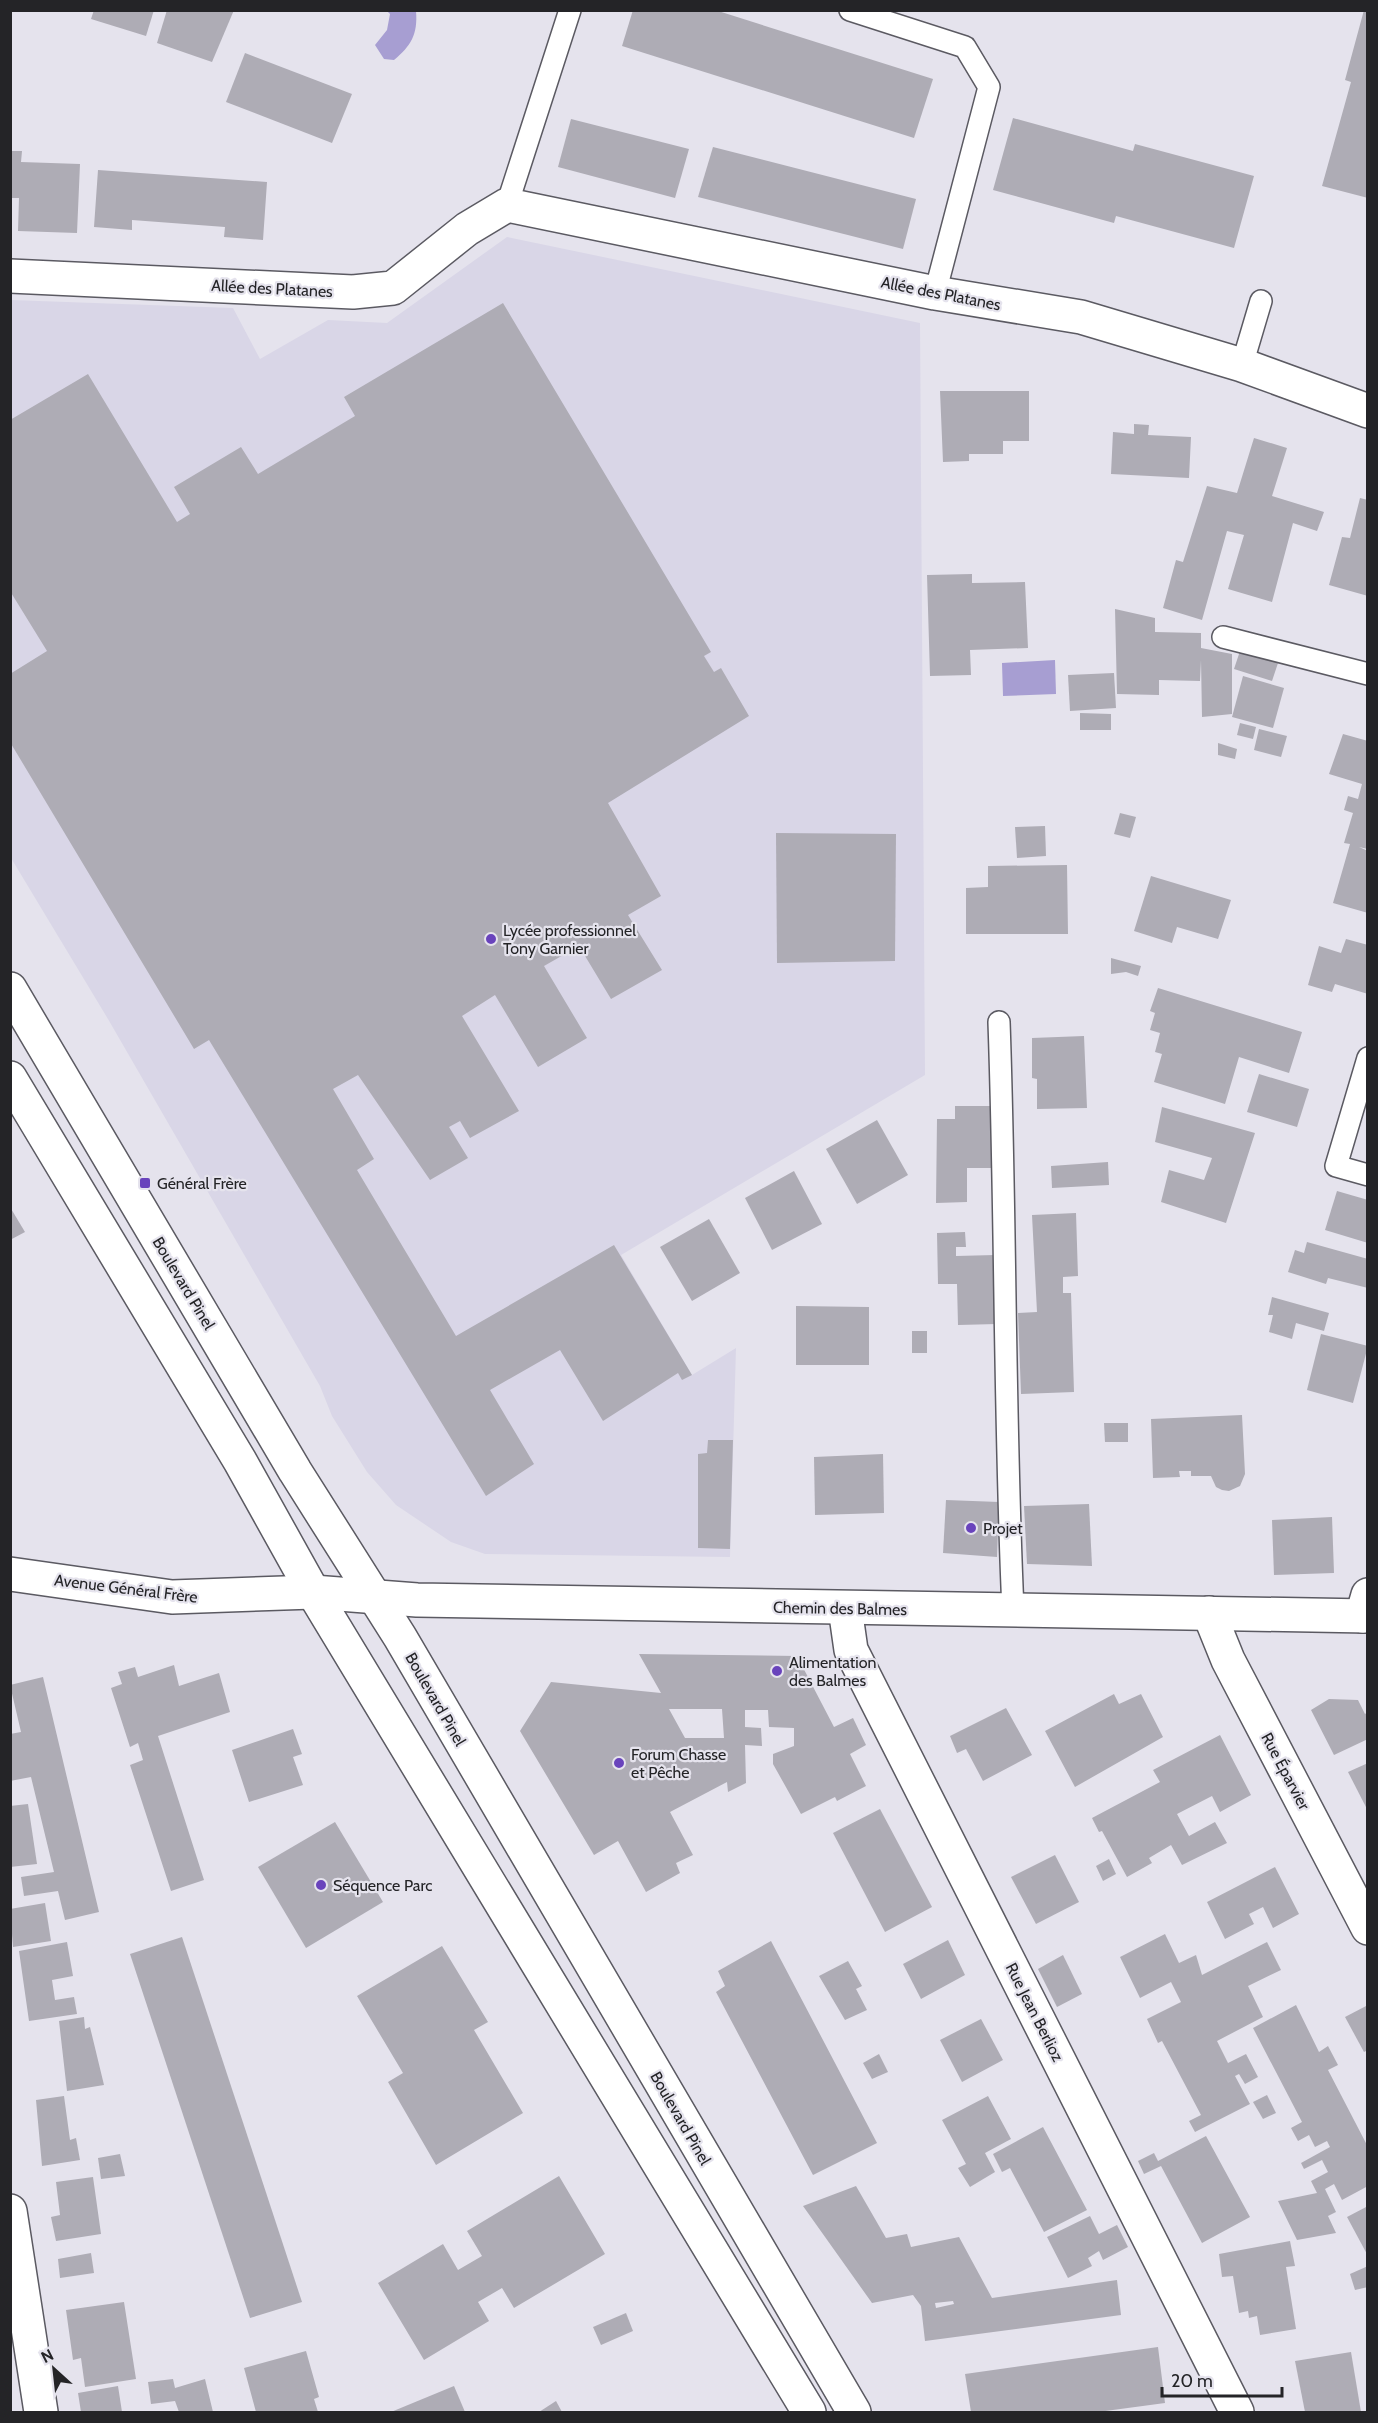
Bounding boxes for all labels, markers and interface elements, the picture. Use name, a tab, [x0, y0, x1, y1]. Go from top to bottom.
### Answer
street label: Allée des Platanes	[879, 273, 1003, 314]
street label: Allée des Platanes	[211, 276, 334, 301]
place label: Lycée professionnel Tony Garnier	[503, 921, 636, 958]
marker: Lycée professionnel Tony Garnier	[484, 932, 498, 946]
place label: Général Frère	[157, 1174, 247, 1193]
marker: Général Frère	[138, 1176, 152, 1190]
street label: Boulevard Pinel	[148, 1233, 219, 1333]
place label: Projet	[983, 1519, 1023, 1538]
marker: Projet	[964, 1521, 978, 1535]
street label: Avenue Général Frère	[53, 1570, 199, 1607]
street label: Chemin des Balmes	[773, 1598, 907, 1619]
street label: Boulevard Pinel	[401, 1649, 470, 1750]
place label: Alimentation des Balmes	[789, 1653, 876, 1690]
marker: Alimentation des Balmes	[770, 1664, 784, 1678]
street label: Rue Éparvier	[1257, 1729, 1314, 1814]
place label: Forum Chasse et Pêche	[631, 1745, 726, 1782]
marker: Forum Chasse et Pêche	[612, 1756, 626, 1770]
place label: Séquence Parc	[333, 1876, 433, 1895]
marker: Séquence Parc	[314, 1878, 328, 1892]
street label: Rue Jean Berlioz	[1002, 1960, 1068, 2065]
street label: Boulevard Pinel	[646, 2068, 715, 2169]
north arrow	[24, 2339, 84, 2399]
text: N	[38, 2345, 57, 2367]
scale bar	[1162, 2360, 1282, 2398]
text: 20 m	[1171, 2370, 1213, 2392]

